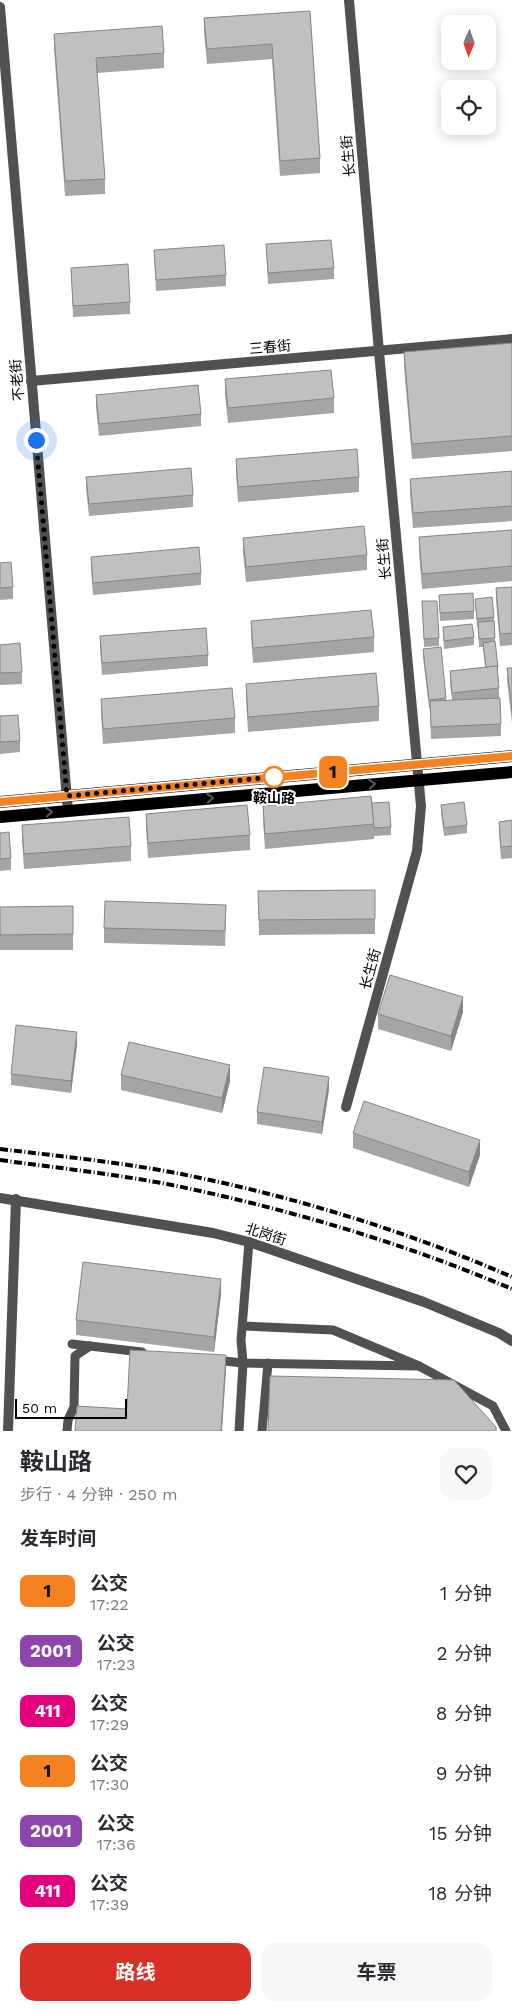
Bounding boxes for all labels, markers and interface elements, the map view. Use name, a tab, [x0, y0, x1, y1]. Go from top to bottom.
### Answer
north arrow	[441, 15, 496, 70]
map controls	[441, 15, 496, 135]
button: locate	[441, 80, 496, 135]
street label: 长生街	[338, 134, 358, 178]
street label: 三春街	[248, 337, 292, 357]
street label: 不老街	[7, 358, 27, 402]
your location	[24, 428, 49, 453]
street label: 长生街	[374, 537, 394, 581]
line badge: 1	[317, 756, 349, 788]
text: 1	[329, 761, 337, 782]
marker: 鞍山路	[263, 766, 285, 788]
one-way arrow	[369, 779, 377, 790]
place label: 鞍山路	[253, 790, 295, 806]
one-way arrow	[207, 793, 215, 804]
one-way arrow	[45, 807, 53, 818]
street label: 长生街	[357, 947, 383, 991]
street label: 北岗街	[244, 1220, 288, 1248]
scale bar	[15, 1396, 128, 1419]
text: 50 m	[22, 1400, 57, 1416]
text: 鞍山路	[20, 1448, 92, 1476]
button: heart	[440, 1448, 492, 1500]
text: 步行 · 4 分钟 · 250 m	[20, 1485, 178, 1504]
text: 发车时间	[20, 1527, 96, 1550]
text: 公交	[90, 1572, 128, 1595]
text: 1	[44, 1580, 51, 1601]
text: 1 分钟	[440, 1582, 492, 1605]
text: 17:22	[90, 1595, 129, 1614]
text: 公交	[97, 1632, 135, 1655]
text: 2001	[30, 1640, 72, 1661]
text: 2 分钟	[436, 1642, 492, 1665]
text: 17:23	[97, 1655, 135, 1674]
text: 公交	[90, 1692, 128, 1715]
text: 411	[34, 1700, 61, 1721]
text: 8 分钟	[436, 1702, 492, 1725]
text: 17:29	[90, 1715, 129, 1734]
text: 公交	[90, 1752, 128, 1775]
text: 1	[44, 1760, 51, 1781]
text: 9 分钟	[436, 1762, 492, 1785]
text: 17:30	[90, 1775, 129, 1794]
text: 公交	[97, 1812, 135, 1835]
text: 2001	[30, 1820, 72, 1841]
text: 15 分钟	[429, 1822, 492, 1845]
text: 17:36	[97, 1835, 136, 1854]
text: 公交	[90, 1872, 128, 1895]
text: 411	[34, 1880, 61, 1901]
text: 18 分钟	[428, 1882, 492, 1905]
text: 17:39	[90, 1895, 129, 1914]
button: 路线	[20, 1943, 251, 2001]
button: 车票	[261, 1943, 492, 2001]

